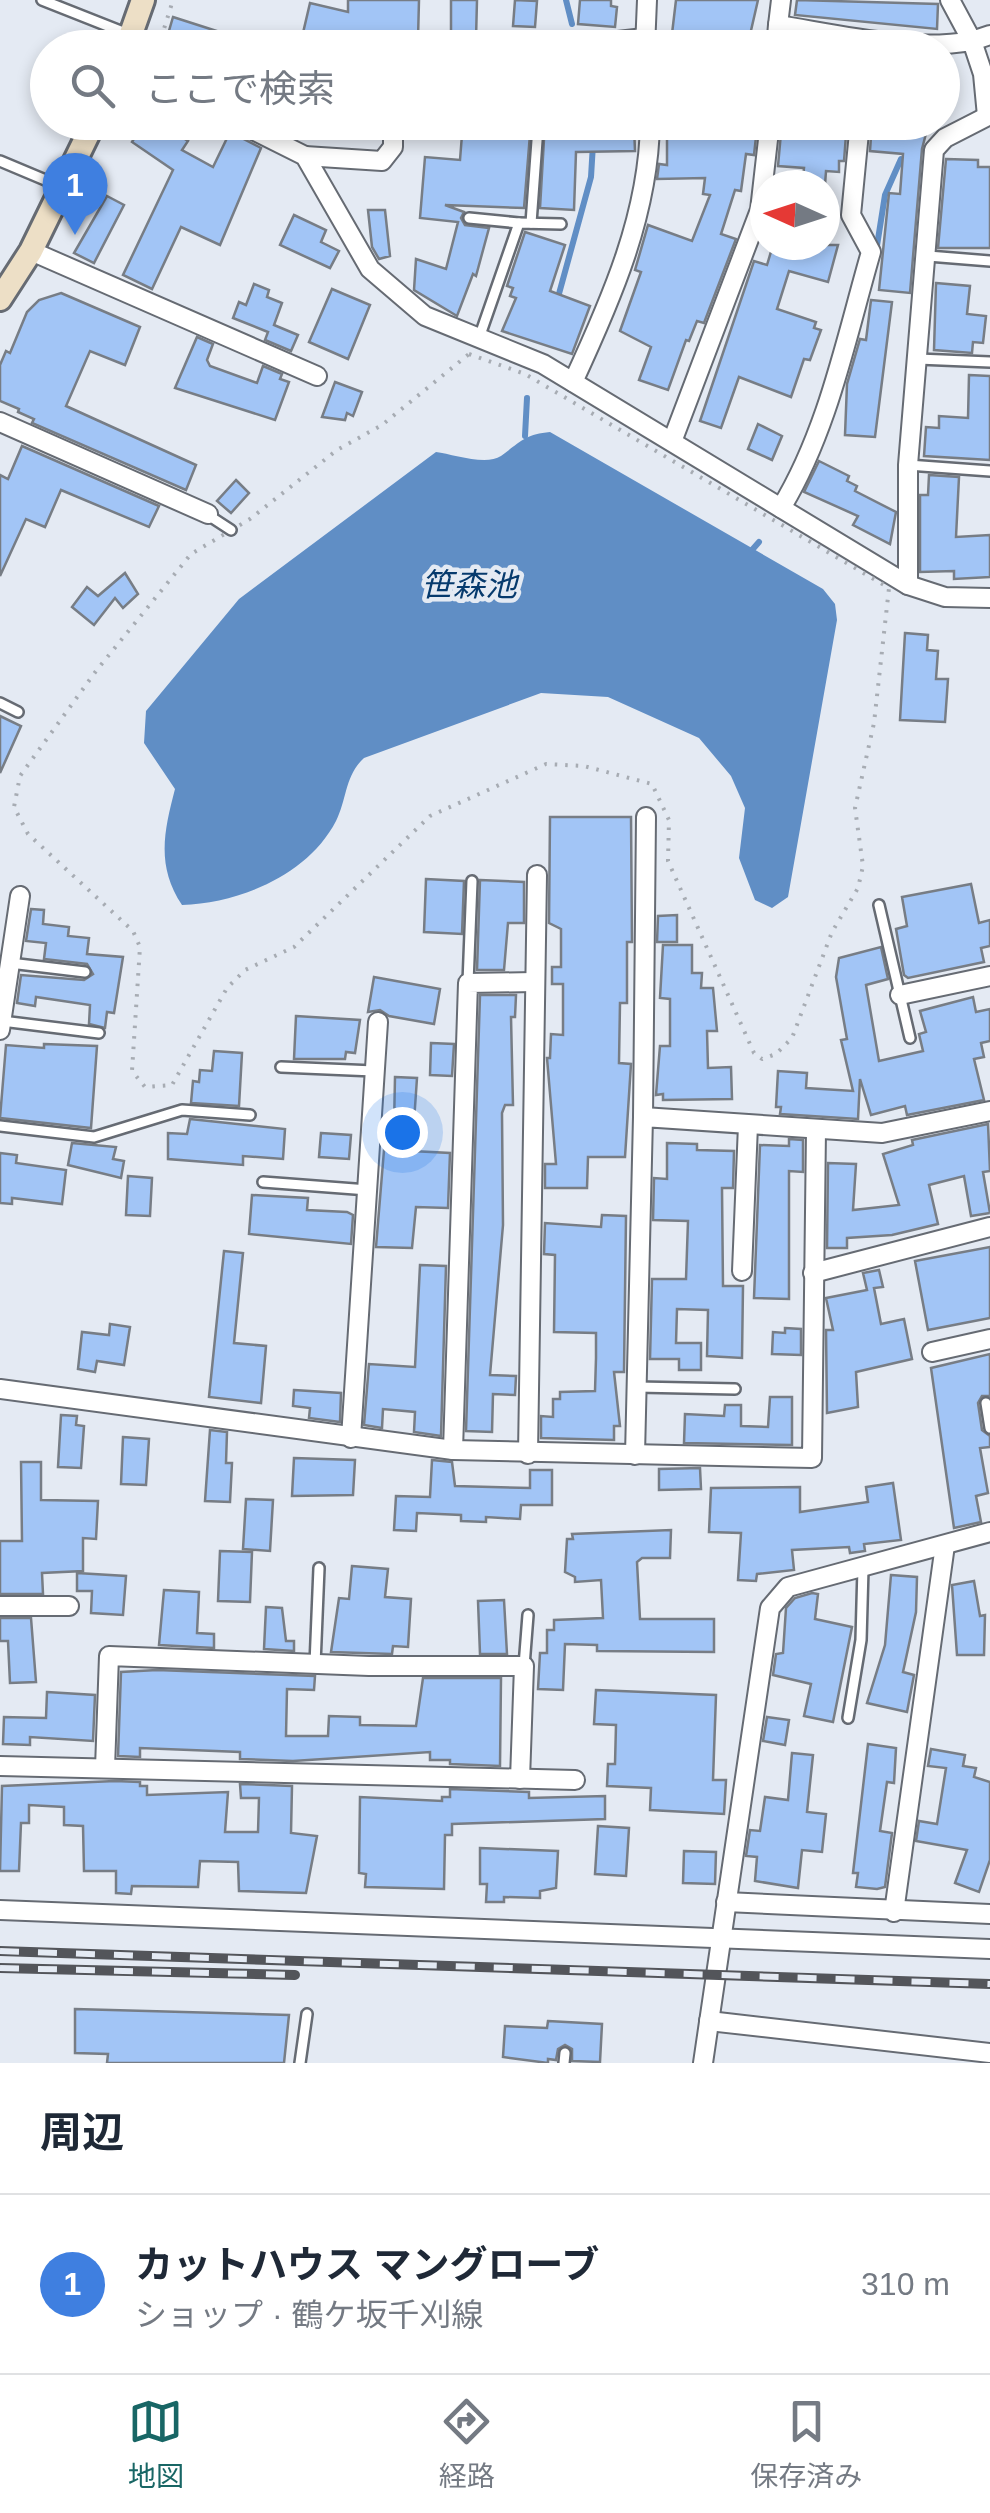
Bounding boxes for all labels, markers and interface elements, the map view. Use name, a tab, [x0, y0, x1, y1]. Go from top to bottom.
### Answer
search box	[30, 30, 960, 140]
icon: search	[65, 58, 120, 113]
text: ここで検索	[145, 68, 335, 110]
pin: 1	[42, 152, 108, 235]
north arrow	[750, 170, 840, 260]
water label: 笹森池	[421, 567, 520, 603]
your location	[377, 1107, 428, 1158]
text: 周辺	[40, 2109, 124, 2156]
text: カットハウス マングローブ	[135, 2244, 599, 2286]
text: 1	[64, 2266, 81, 2302]
text: 310 m	[861, 2266, 950, 2302]
text: ショップ · 鶴ケ坂千刈線	[135, 2297, 483, 2333]
tab: 地図	[128, 2394, 184, 2494]
tab: 経路	[439, 2394, 495, 2494]
tab: 保存済み	[750, 2394, 862, 2494]

